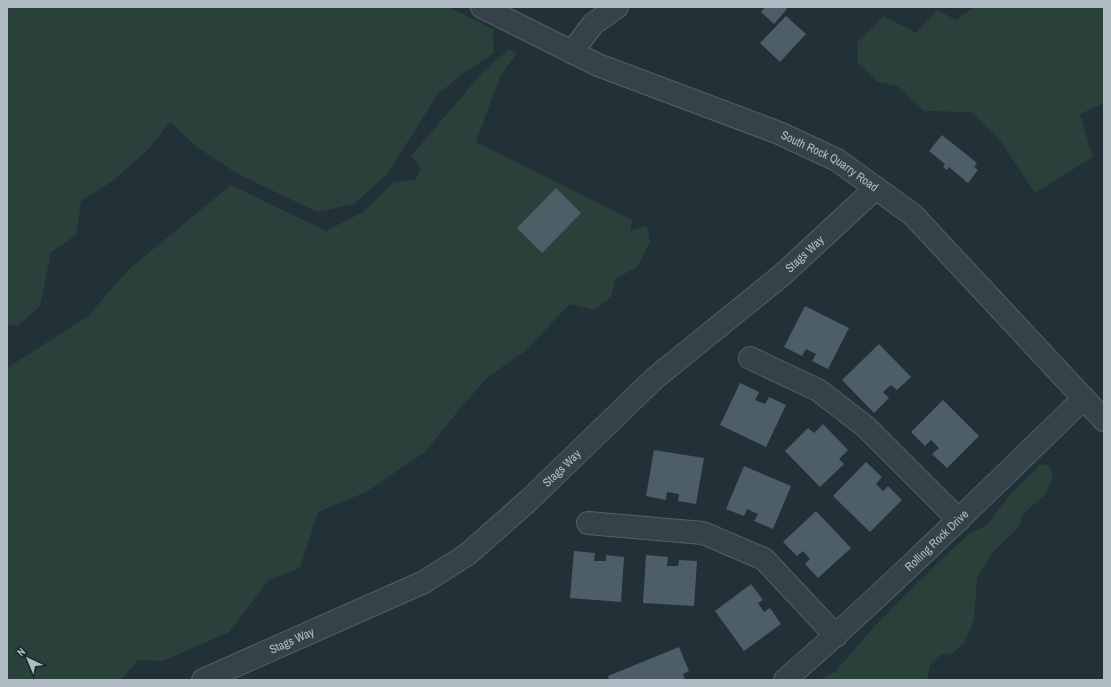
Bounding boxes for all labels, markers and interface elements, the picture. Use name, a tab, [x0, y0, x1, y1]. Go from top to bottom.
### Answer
street label: South Rock Quarry Road	[778, 127, 881, 195]
street label: Stags Way	[782, 232, 827, 276]
street label: Stags Way	[539, 446, 584, 490]
street label: Rolling Rock Drive	[901, 506, 972, 575]
street label: Stags Way	[267, 624, 317, 658]
north arrow	[8, 639, 48, 679]
text: N	[14, 645, 28, 659]

